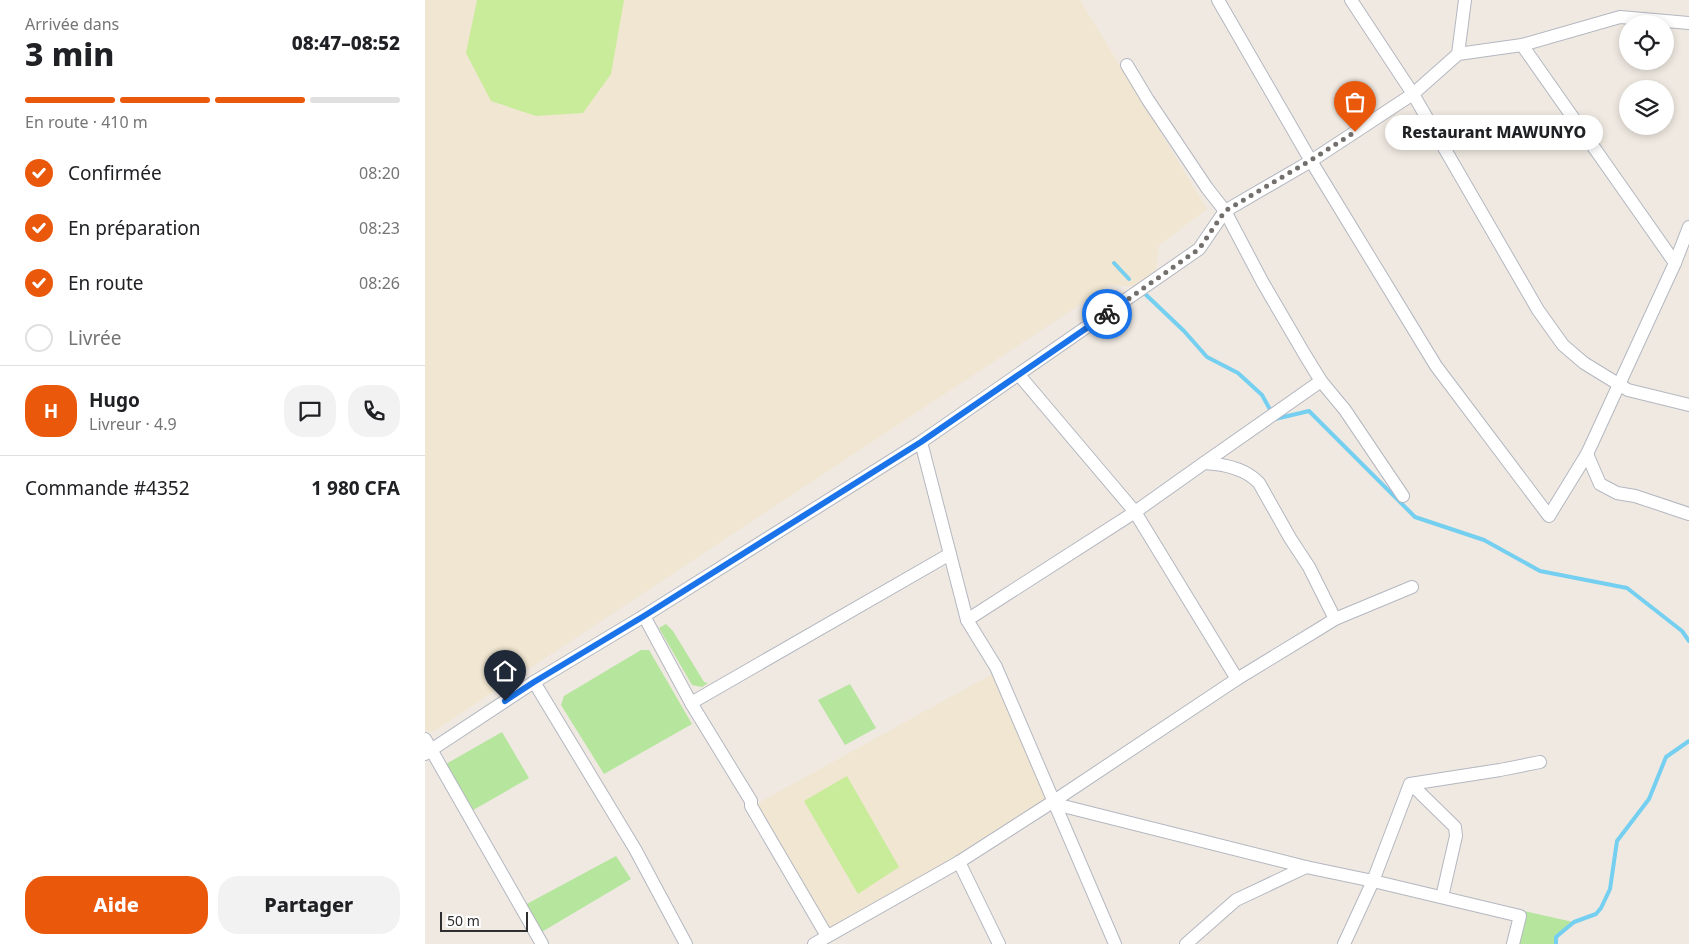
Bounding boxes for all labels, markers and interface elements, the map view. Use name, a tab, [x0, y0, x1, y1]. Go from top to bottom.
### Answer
text: Arrivée dans	[25, 13, 119, 35]
map controls	[1619, 15, 1674, 135]
button: locate	[1619, 15, 1674, 70]
text: 08:47–08:52	[292, 30, 400, 56]
text: 3 min	[25, 32, 114, 75]
button: layers	[1619, 80, 1674, 135]
pin	[1334, 81, 1376, 132]
icon: bag	[1341, 88, 1369, 116]
text: En route · 410 m	[25, 111, 148, 133]
callout: Restaurant MAWUNYO	[1385, 114, 1603, 150]
text: Restaurant MAWUNYO	[1402, 121, 1586, 143]
icon: check	[25, 159, 53, 187]
text: Confirmée	[68, 160, 162, 186]
text: 08:20	[359, 162, 400, 184]
icon: check	[25, 214, 53, 242]
text: En préparation	[68, 215, 201, 241]
text: 08:23	[359, 217, 400, 239]
icon: check	[25, 269, 53, 297]
text: En route	[68, 270, 144, 296]
text: 08:26	[359, 272, 400, 294]
courier	[1082, 289, 1132, 339]
icon: bike	[1093, 300, 1121, 328]
text: Livrée	[68, 325, 121, 351]
button: chat	[284, 385, 336, 437]
button: phone	[348, 385, 400, 437]
text: Hugo	[89, 387, 140, 413]
text: H	[44, 398, 58, 424]
text: Livreur · 4.9	[89, 413, 177, 435]
text: Commande #4352	[25, 475, 190, 501]
text: 1 980 CFA	[311, 475, 400, 501]
pin	[484, 650, 526, 701]
icon: home	[491, 657, 519, 685]
button: Aide	[25, 876, 208, 934]
button: Partager	[218, 876, 400, 934]
scale bar	[440, 909, 527, 932]
text: 50 m	[447, 911, 480, 930]

